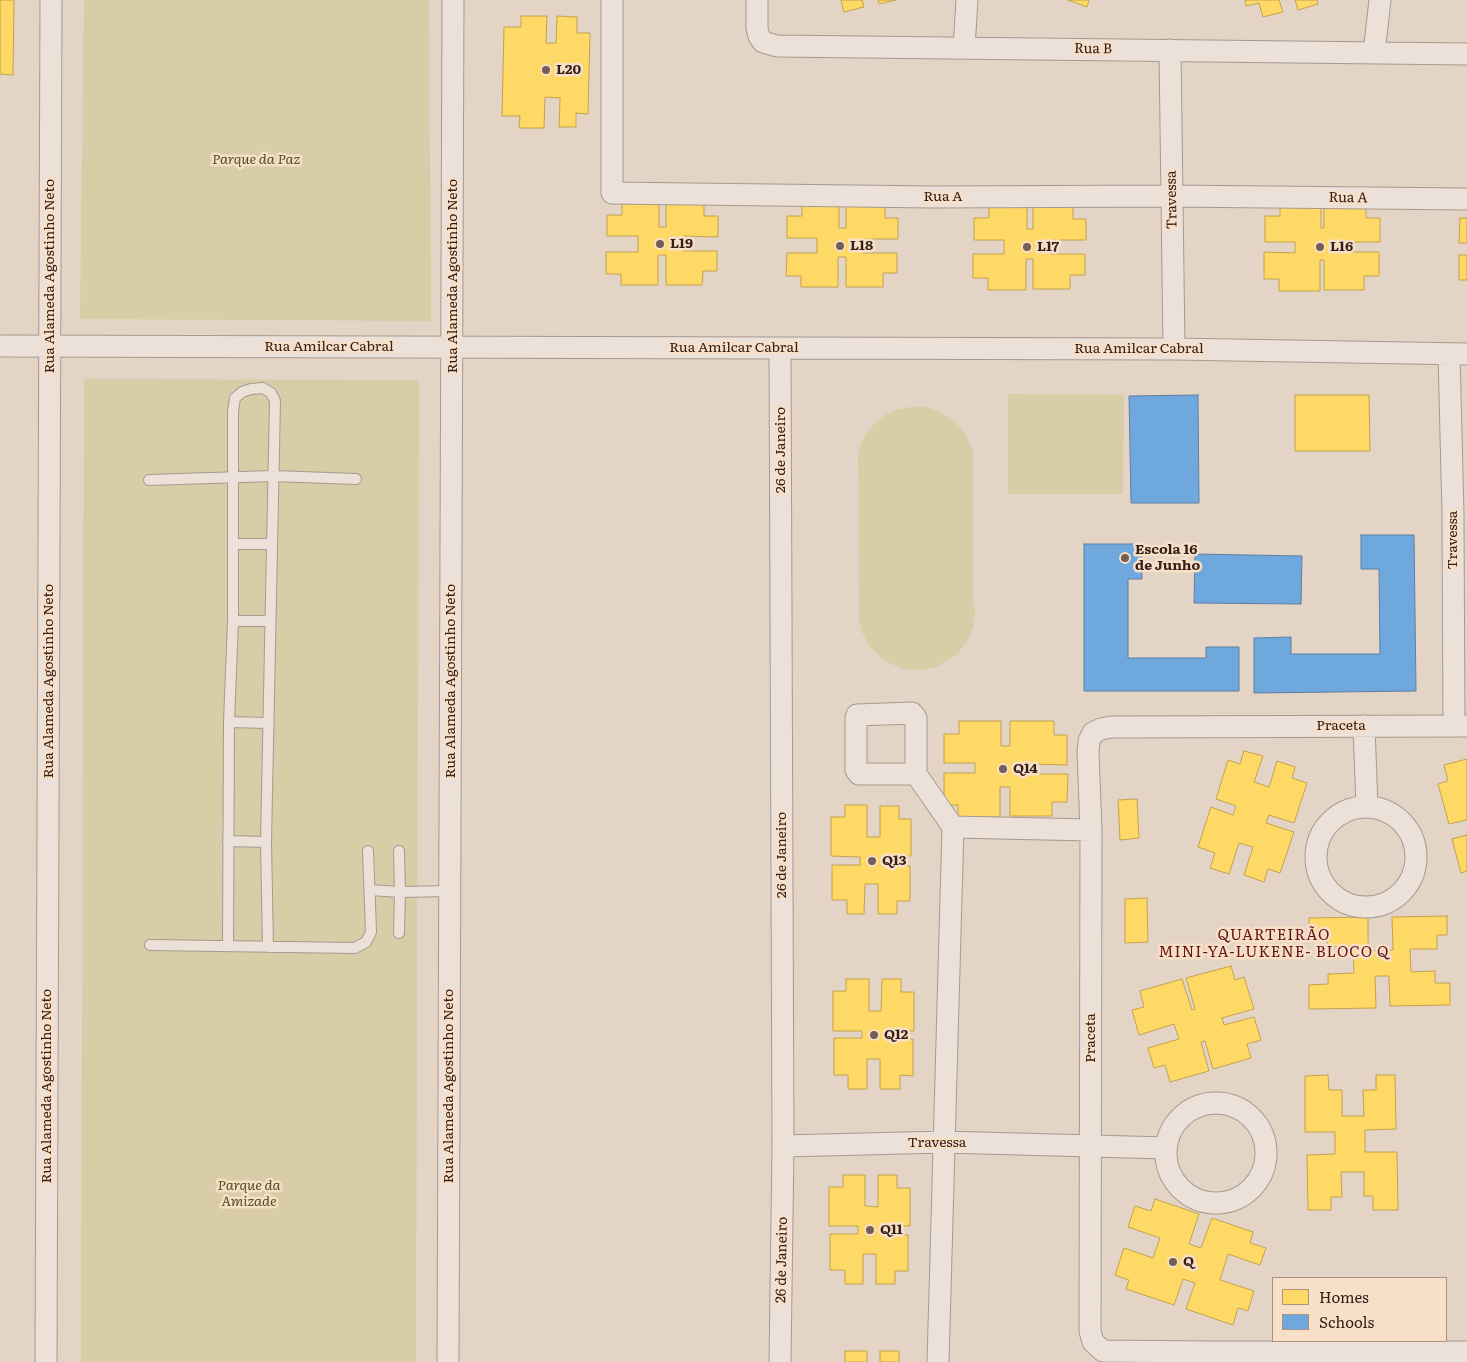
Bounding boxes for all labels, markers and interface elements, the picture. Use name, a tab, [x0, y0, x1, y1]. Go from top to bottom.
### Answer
street label: Rua B	[1074, 40, 1112, 58]
place label: L20	[556, 62, 581, 78]
marker: L20	[540, 64, 552, 76]
park label: Parque da Paz	[212, 152, 300, 168]
street label: Travessa	[1163, 170, 1181, 230]
street label: Rua Alameda Agostinho Neto	[42, 179, 58, 373]
street label: Rua Alameda Agostinho Neto	[445, 179, 461, 373]
street label: Rua A	[923, 189, 963, 205]
street label: Rua A	[1328, 189, 1368, 207]
place label: L19	[670, 236, 693, 252]
marker: L19	[654, 238, 666, 250]
place label: L18	[850, 238, 873, 254]
place label: L17	[1037, 239, 1059, 255]
place label: L16	[1330, 239, 1353, 255]
marker: L18	[834, 240, 846, 252]
marker: L17	[1021, 241, 1033, 253]
marker: L16	[1314, 241, 1326, 253]
street label: Rua Amilcar Cabral	[264, 339, 394, 355]
street label: Rua Amilcar Cabral	[669, 340, 799, 356]
street label: Rua Amilcar Cabral	[1074, 341, 1204, 357]
street label: 26 de Janeiro	[773, 407, 789, 493]
street label: Travessa	[1445, 511, 1461, 569]
place label: Escola 16 de Junho	[1135, 542, 1200, 574]
marker: Escola 16 de Junho	[1119, 552, 1131, 564]
street label: Rua Alameda Agostinho Neto	[41, 584, 57, 778]
street label: Rua Alameda Agostinho Neto	[443, 584, 459, 778]
street label: Praceta	[1316, 718, 1366, 734]
place label: Q14	[1013, 761, 1038, 777]
marker: Q14	[997, 763, 1009, 775]
street label: 26 de Janeiro	[774, 812, 790, 898]
place label: Q13	[882, 853, 907, 869]
marker: Q13	[866, 855, 878, 867]
district label: QUARTEIRÃO MINI-YA-LUKENE- BLOCO Q	[1156, 927, 1392, 962]
street label: Rua Alameda Agostinho Neto	[39, 989, 55, 1183]
street label: Rua Alameda Agostinho Neto	[441, 989, 457, 1183]
street label: Praceta	[1083, 1013, 1099, 1063]
place label: Q12	[884, 1027, 908, 1043]
marker: Q12	[868, 1029, 880, 1041]
street label: Travessa	[908, 1135, 966, 1151]
park label: Parque da Amizade	[218, 1178, 280, 1210]
street label: 26 de Janeiro	[773, 1217, 791, 1303]
place label: Q11	[880, 1222, 903, 1238]
marker: Q11	[864, 1224, 876, 1236]
place label: Q	[1183, 1254, 1194, 1270]
marker: Q	[1167, 1256, 1179, 1268]
legend	[1272, 1277, 1447, 1342]
text: Homes	[1319, 1285, 1369, 1308]
text: Schools	[1319, 1310, 1374, 1333]

